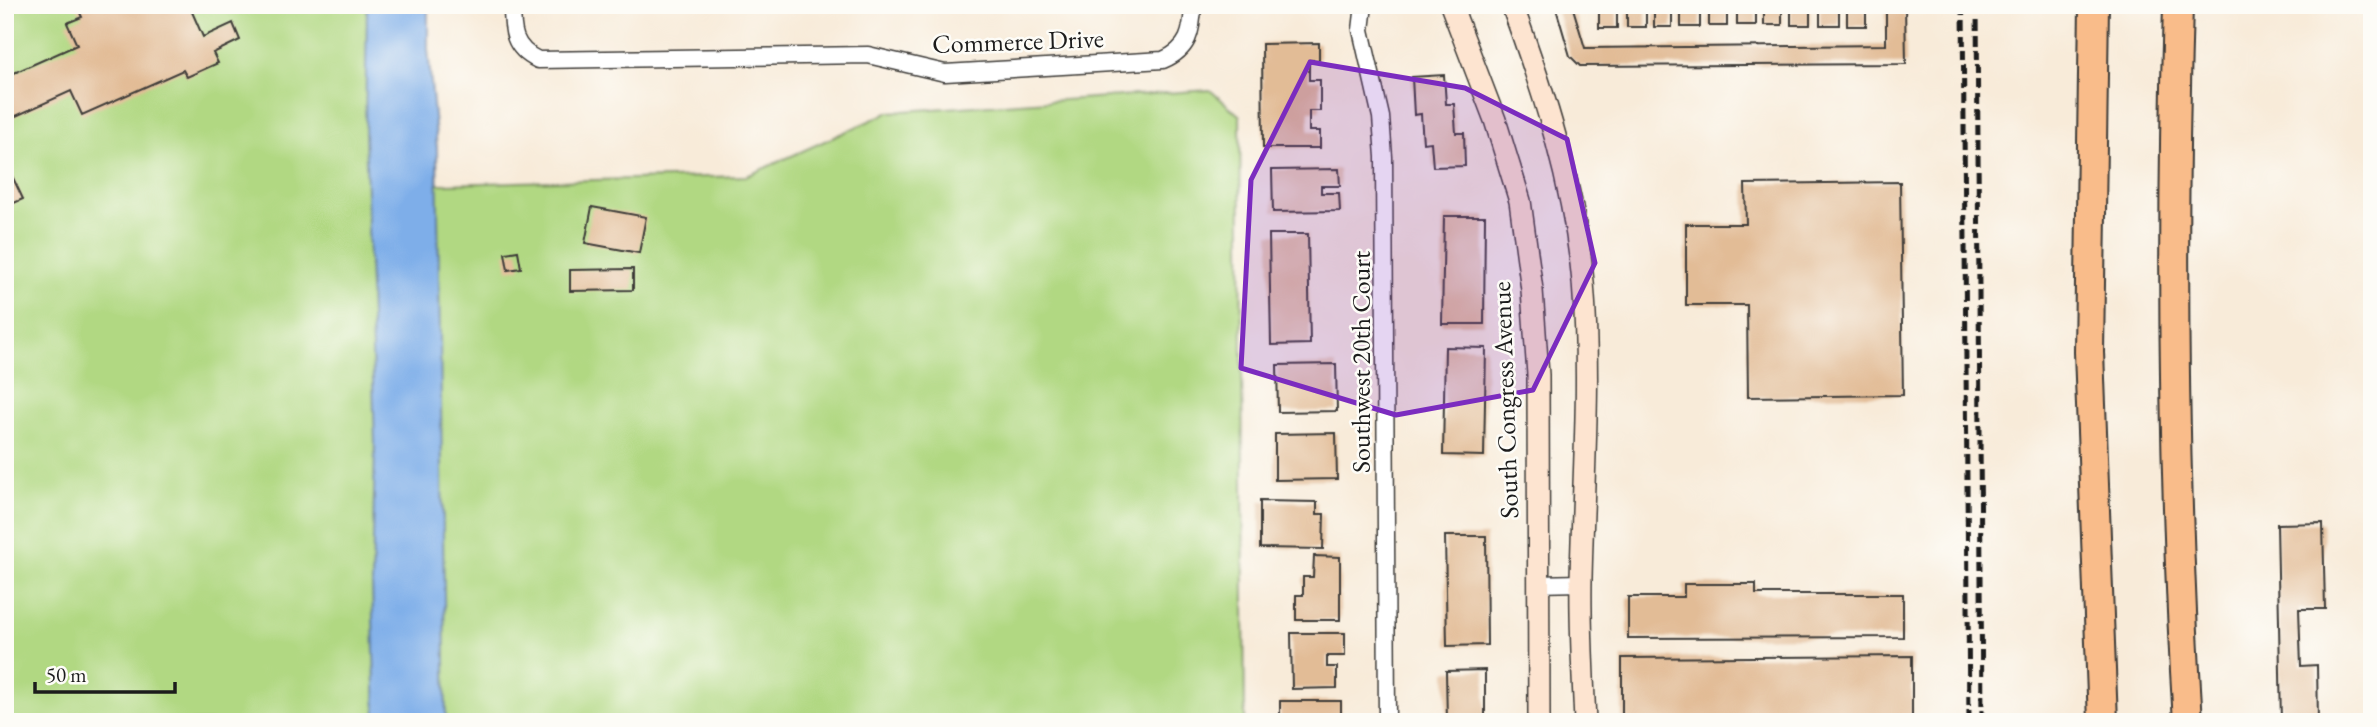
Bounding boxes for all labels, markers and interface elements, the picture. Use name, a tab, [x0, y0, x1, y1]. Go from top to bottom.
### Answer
street label: Commerce Drive	[932, 21, 1104, 61]
street label: Southwest 20th Court	[1344, 251, 1378, 473]
street label: South Congress Avenue	[1484, 281, 1526, 519]
scale bar	[35, 650, 175, 694]
text: 50 m	[46, 661, 87, 688]

